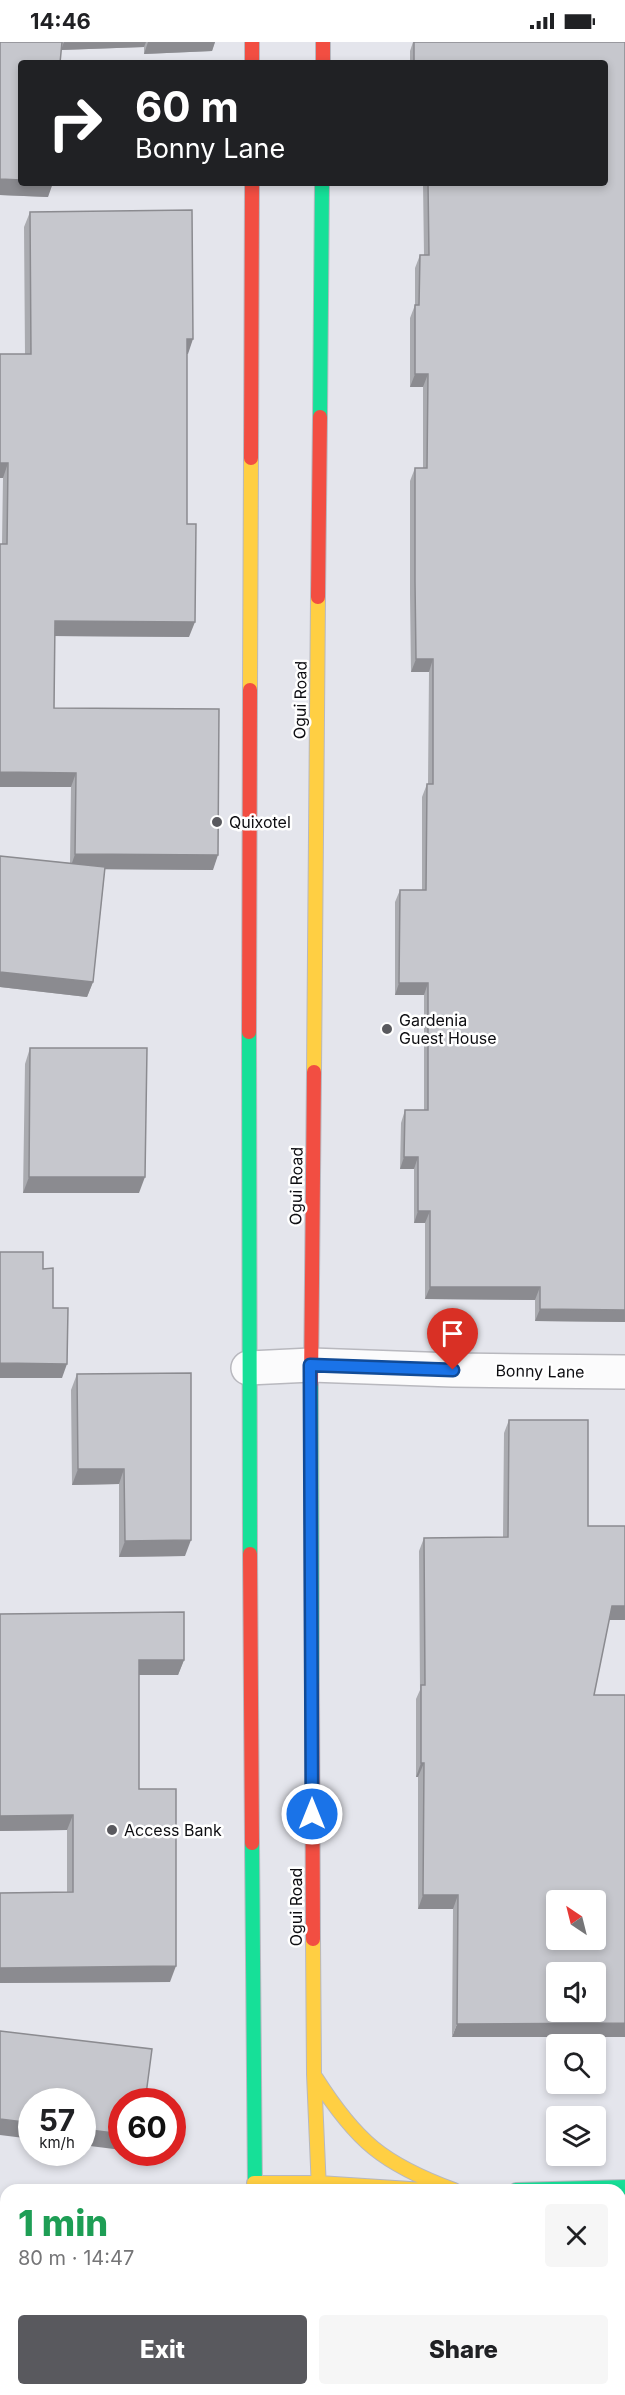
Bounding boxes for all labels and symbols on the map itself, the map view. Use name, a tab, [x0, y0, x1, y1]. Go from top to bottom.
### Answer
street label: Ogui Road	[289, 661, 311, 739]
place label: Quixotel	[229, 812, 291, 832]
marker: Quixotel	[210, 815, 224, 829]
place label: Gardenia Guest House	[399, 1010, 497, 1048]
marker: Gardenia Guest House	[380, 1022, 394, 1036]
street label: Ogui Road	[285, 1147, 307, 1225]
pin	[427, 1308, 478, 1370]
street label: Bonny Lane	[495, 1360, 585, 1382]
position arrow	[280, 1782, 344, 1846]
place label: Access Bank	[124, 1820, 222, 1840]
marker: Access Bank	[105, 1823, 119, 1837]
street label: Ogui Road	[286, 1868, 306, 1946]
north arrow	[546, 1890, 606, 1950]
speed limit sign: 60	[108, 2088, 186, 2166]

